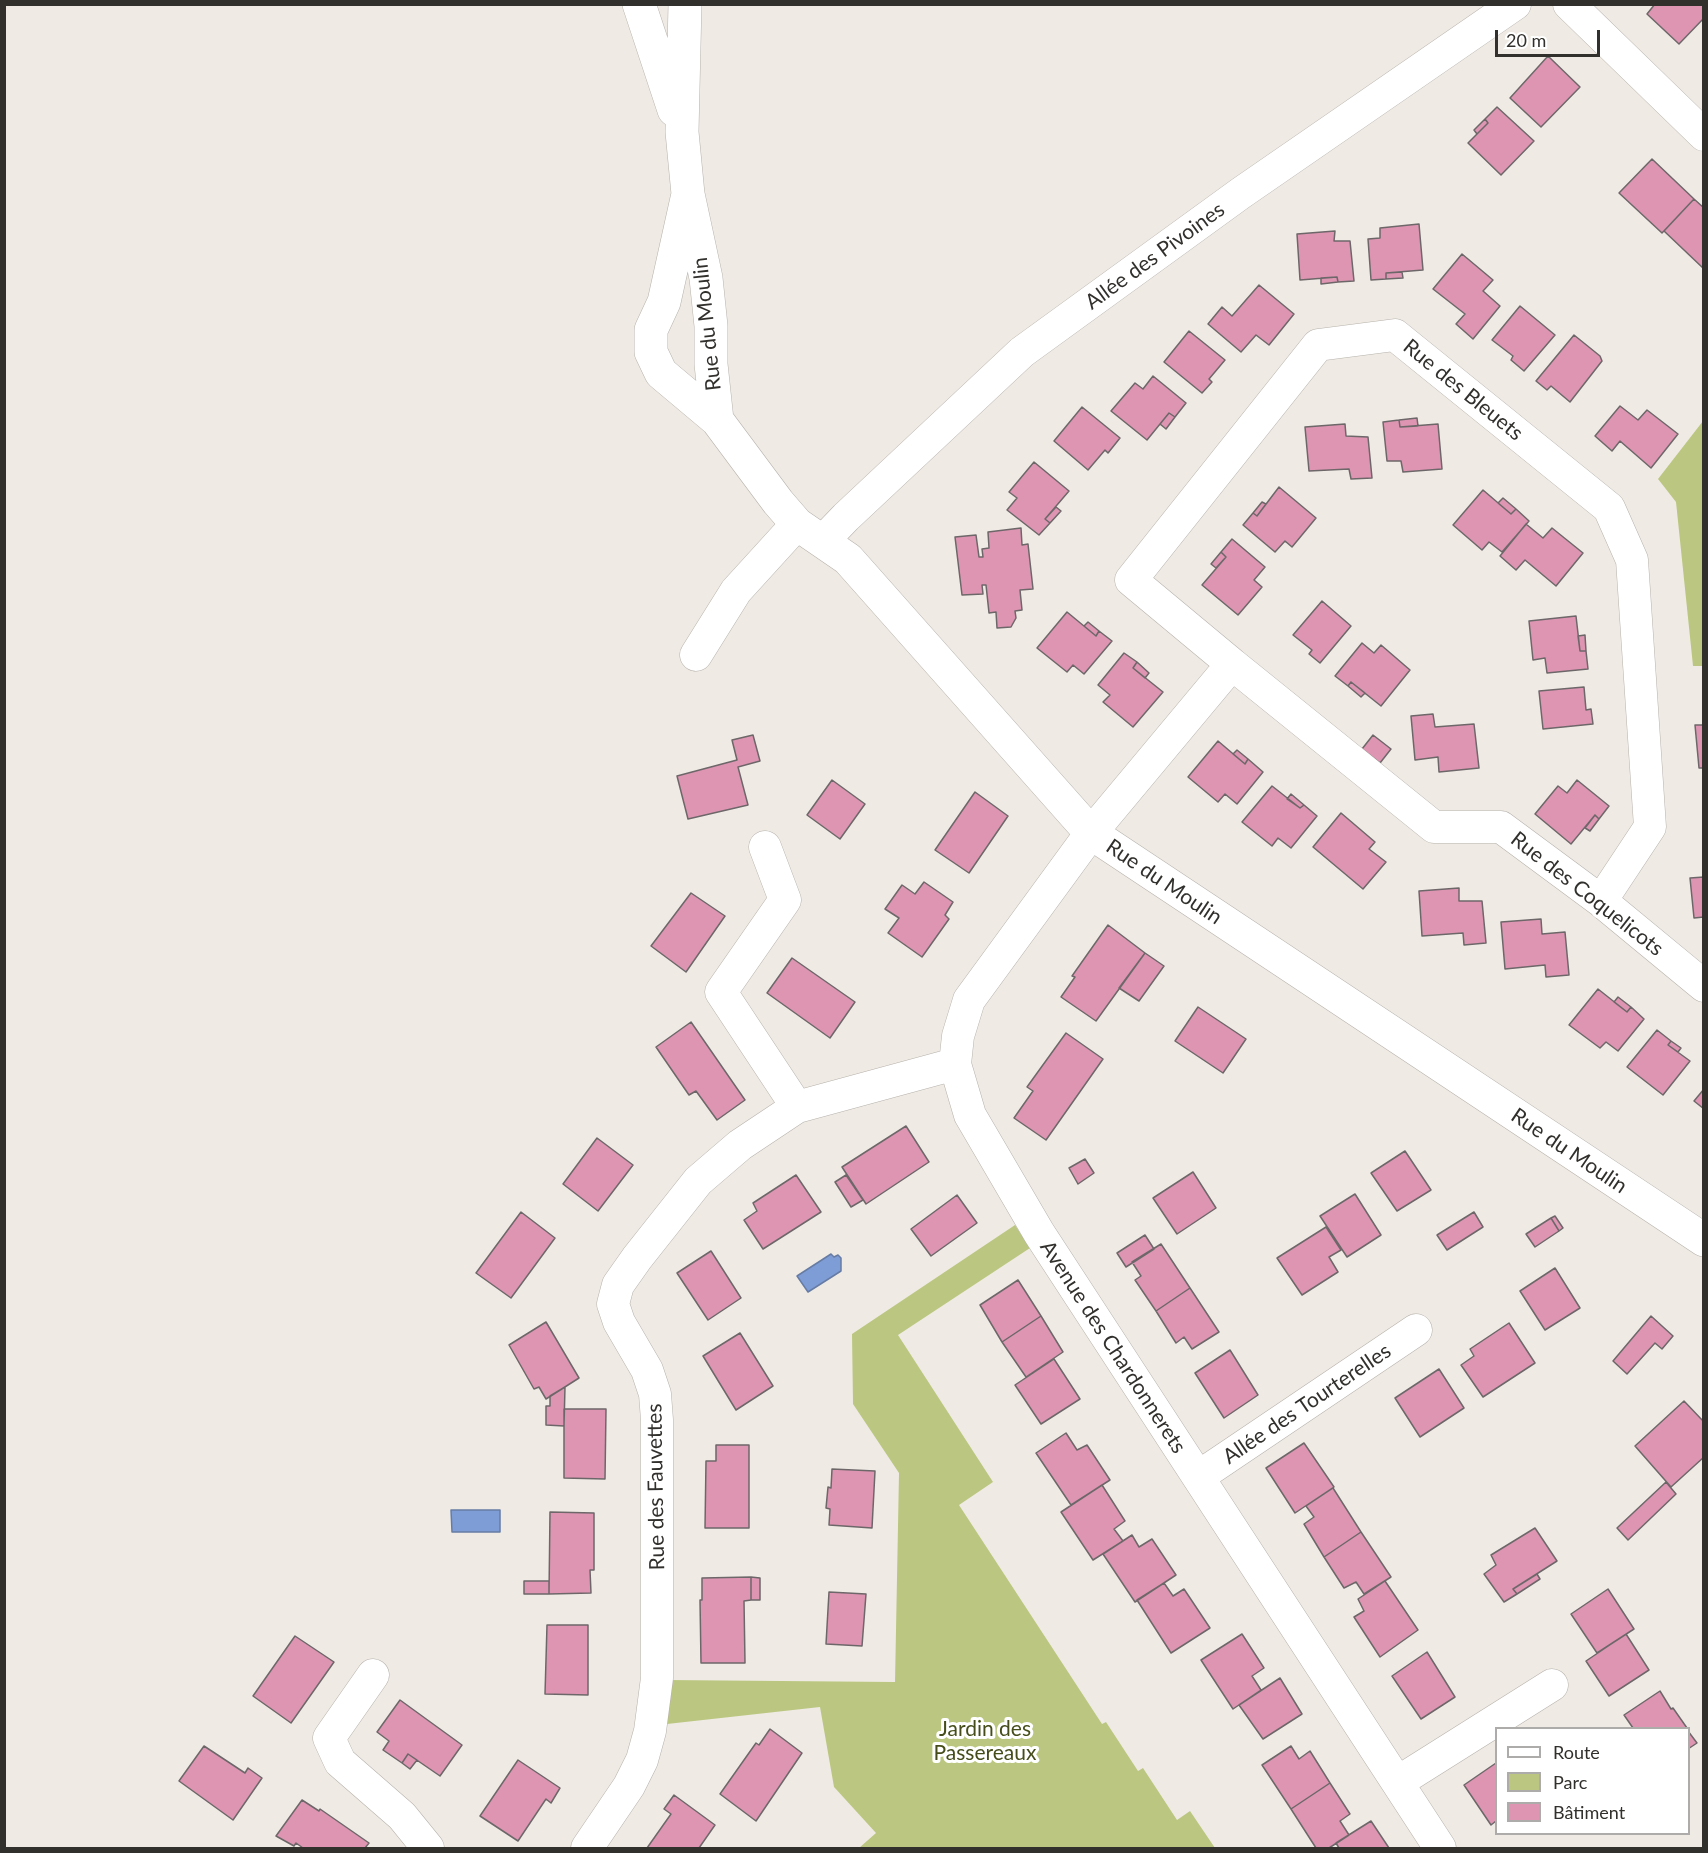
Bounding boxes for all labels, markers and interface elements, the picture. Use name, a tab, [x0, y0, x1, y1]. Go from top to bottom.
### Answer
scale bar	[1498, 18, 1603, 56]
text: 20 m	[1506, 29, 1546, 51]
street label: Allée des Pivoines	[1080, 197, 1230, 315]
street label: Rue du Moulin	[687, 256, 727, 392]
street label: Rue des Bleuets	[1398, 334, 1528, 446]
street label: Rue des Coquelicots	[1506, 827, 1668, 961]
street label: Rue du Moulin	[1101, 834, 1227, 930]
street label: Rue du Moulin	[1506, 1103, 1632, 1199]
street label: Avenue des Chardonnerets	[1035, 1236, 1191, 1458]
street label: Allée des Tourterelles	[1218, 1338, 1396, 1470]
street label: Rue des Fauvettes	[642, 1403, 670, 1571]
park label: Jardin des Passereaux	[934, 1716, 1036, 1766]
legend	[1495, 1727, 1690, 1835]
text: Route	[1553, 1741, 1600, 1763]
text: Parc	[1553, 1771, 1587, 1793]
text: Bâtiment	[1553, 1801, 1625, 1823]

